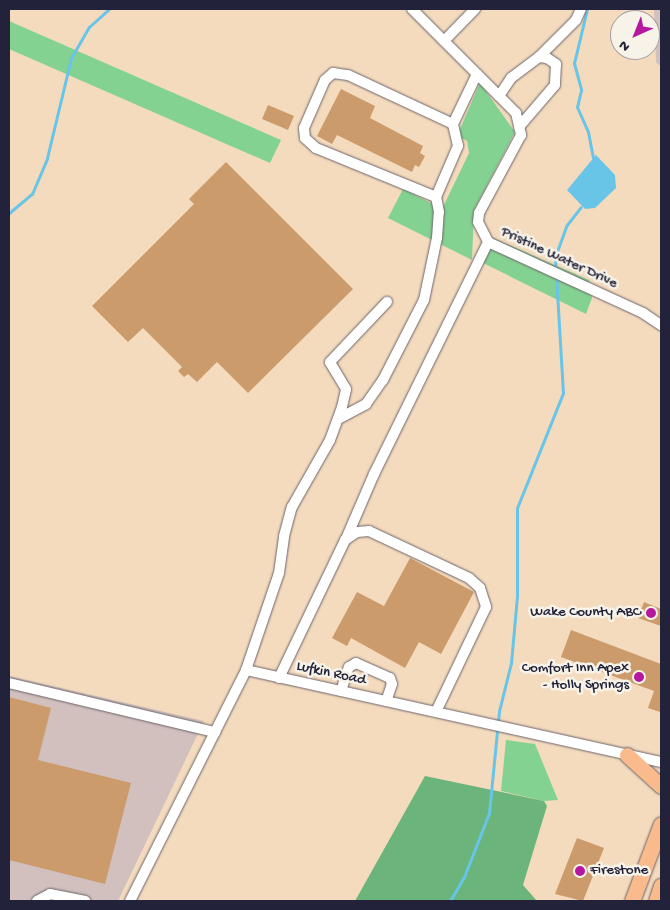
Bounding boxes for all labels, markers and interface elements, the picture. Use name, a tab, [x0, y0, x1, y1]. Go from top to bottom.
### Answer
north arrow	[610, 10, 660, 60]
text: N	[616, 36, 634, 55]
street label: Pristine Water Drive	[498, 223, 620, 293]
place label: Wake County ABC	[530, 604, 641, 622]
marker: Wake County ABC	[645, 607, 657, 619]
street label: Lufkin Road	[295, 658, 367, 690]
place label: Comfort Inn Apex - Holly Springs	[522, 659, 629, 694]
marker: Comfort Inn Apex - Holly Springs	[633, 671, 645, 683]
place label: Firestone	[590, 862, 648, 880]
marker: Firestone	[574, 865, 586, 877]

